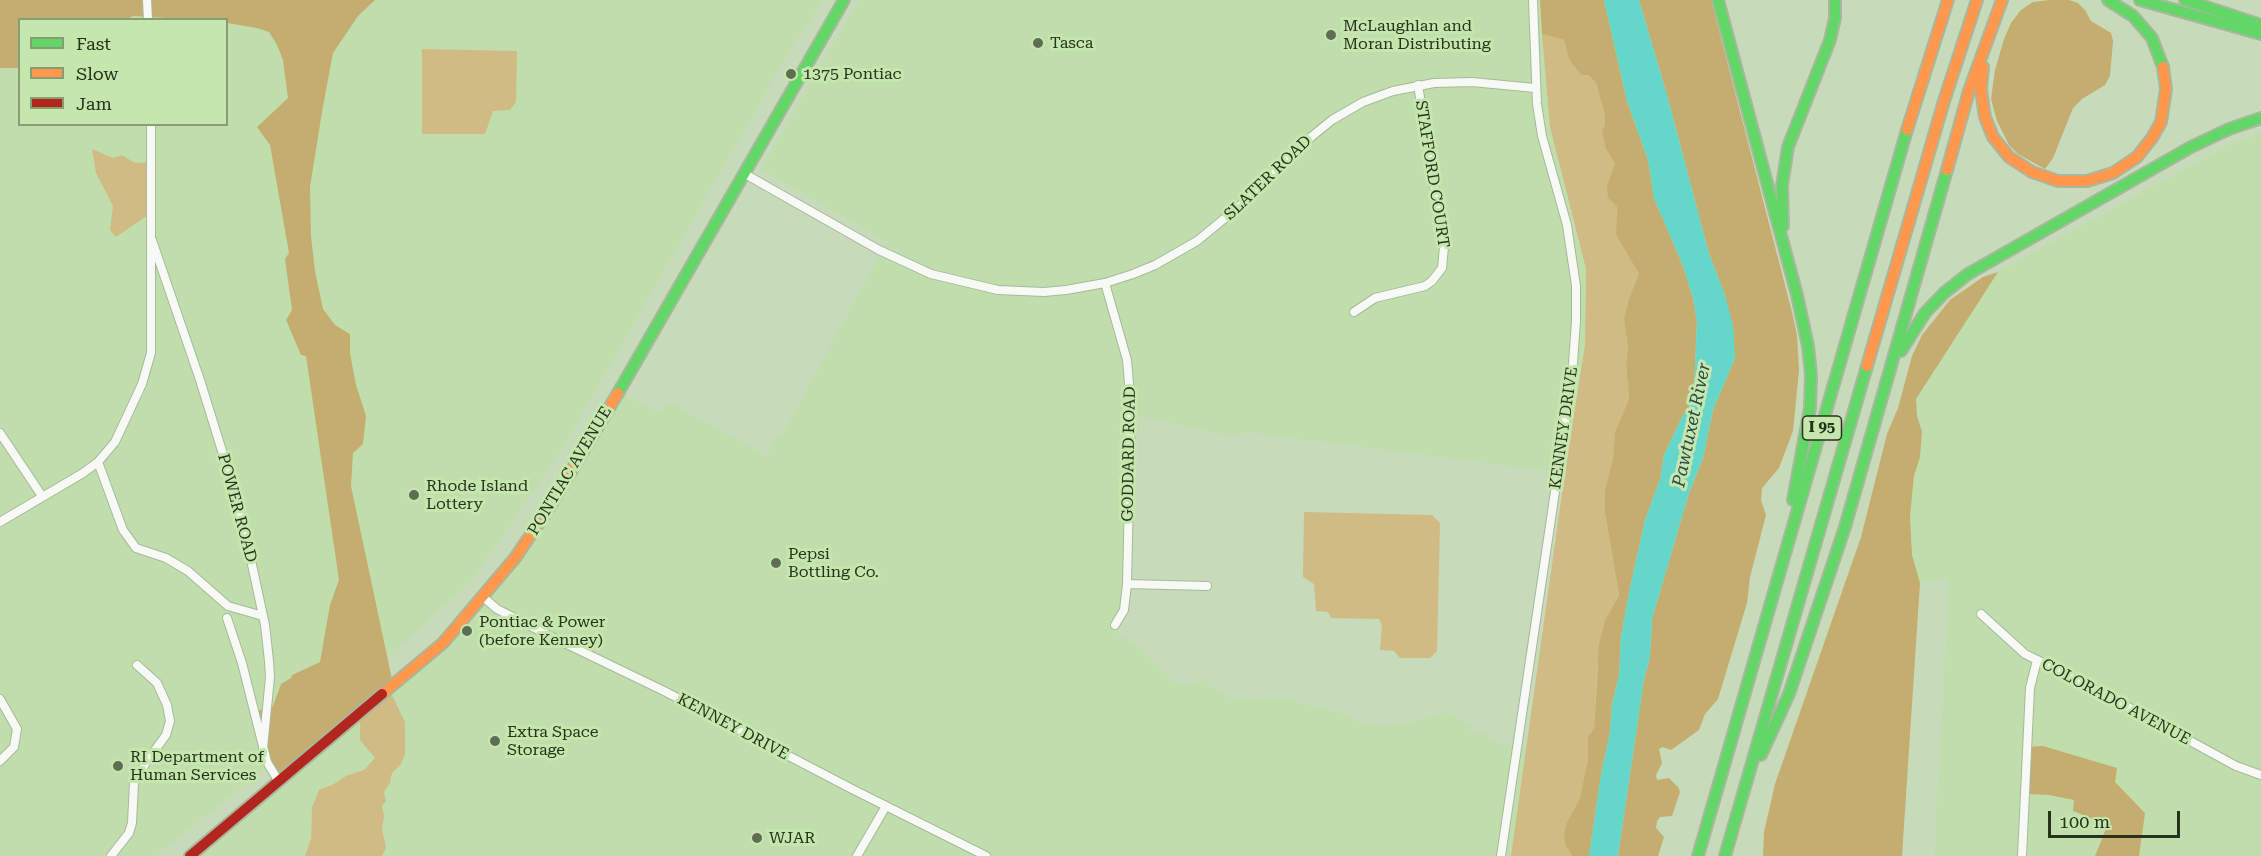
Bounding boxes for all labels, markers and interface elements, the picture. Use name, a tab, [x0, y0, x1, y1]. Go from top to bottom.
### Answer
place label: McLaughlan and Moran Distributing	[1343, 16, 1491, 54]
legend	[18, 18, 228, 126]
marker: McLaughlan and Moran Distributing	[1324, 28, 1338, 42]
text: Fast	[76, 33, 111, 54]
place label: Tasca	[1050, 33, 1093, 53]
marker: Tasca	[1031, 36, 1045, 50]
text: Slow	[76, 63, 118, 84]
place label: 1375 Pontiac	[803, 64, 901, 84]
marker: 1375 Pontiac	[784, 67, 798, 81]
text: Jam	[76, 93, 112, 114]
street label: STAFFORD COURT	[1411, 99, 1453, 249]
street label: SLATER ROAD	[1220, 132, 1316, 224]
water label: Pawtuxet River	[1668, 361, 1716, 489]
street label: KENNEY DRIVE	[1546, 366, 1582, 490]
street label: GODDARD ROAD	[1118, 386, 1140, 522]
street label: PONTIAC AVENUE	[524, 403, 616, 539]
road number: I 95	[1802, 416, 1842, 440]
street label: POWER ROAD	[213, 452, 261, 564]
place label: Rhode Island Lottery	[426, 476, 528, 514]
marker: Rhode Island Lottery	[407, 488, 421, 502]
place label: Pepsi Bottling Co.	[788, 544, 879, 582]
marker: Pepsi Bottling Co.	[769, 556, 783, 570]
place label: Pontiac & Power (before Kenney)	[479, 612, 605, 650]
marker: Pontiac & Power (before Kenney)	[460, 624, 474, 638]
street label: COLORADO AVENUE	[2038, 655, 2194, 749]
street label: KENNEY DRIVE	[674, 690, 792, 764]
place label: Extra Space Storage	[507, 722, 599, 760]
marker: Extra Space Storage	[488, 734, 502, 748]
place label: RI Department of Human Services	[130, 747, 264, 785]
marker: RI Department of Human Services	[111, 759, 125, 773]
scale bar	[2051, 799, 2183, 837]
text: 100 m	[2059, 811, 2110, 832]
place label: WJAR	[769, 828, 815, 848]
marker: WJAR	[750, 831, 764, 845]

